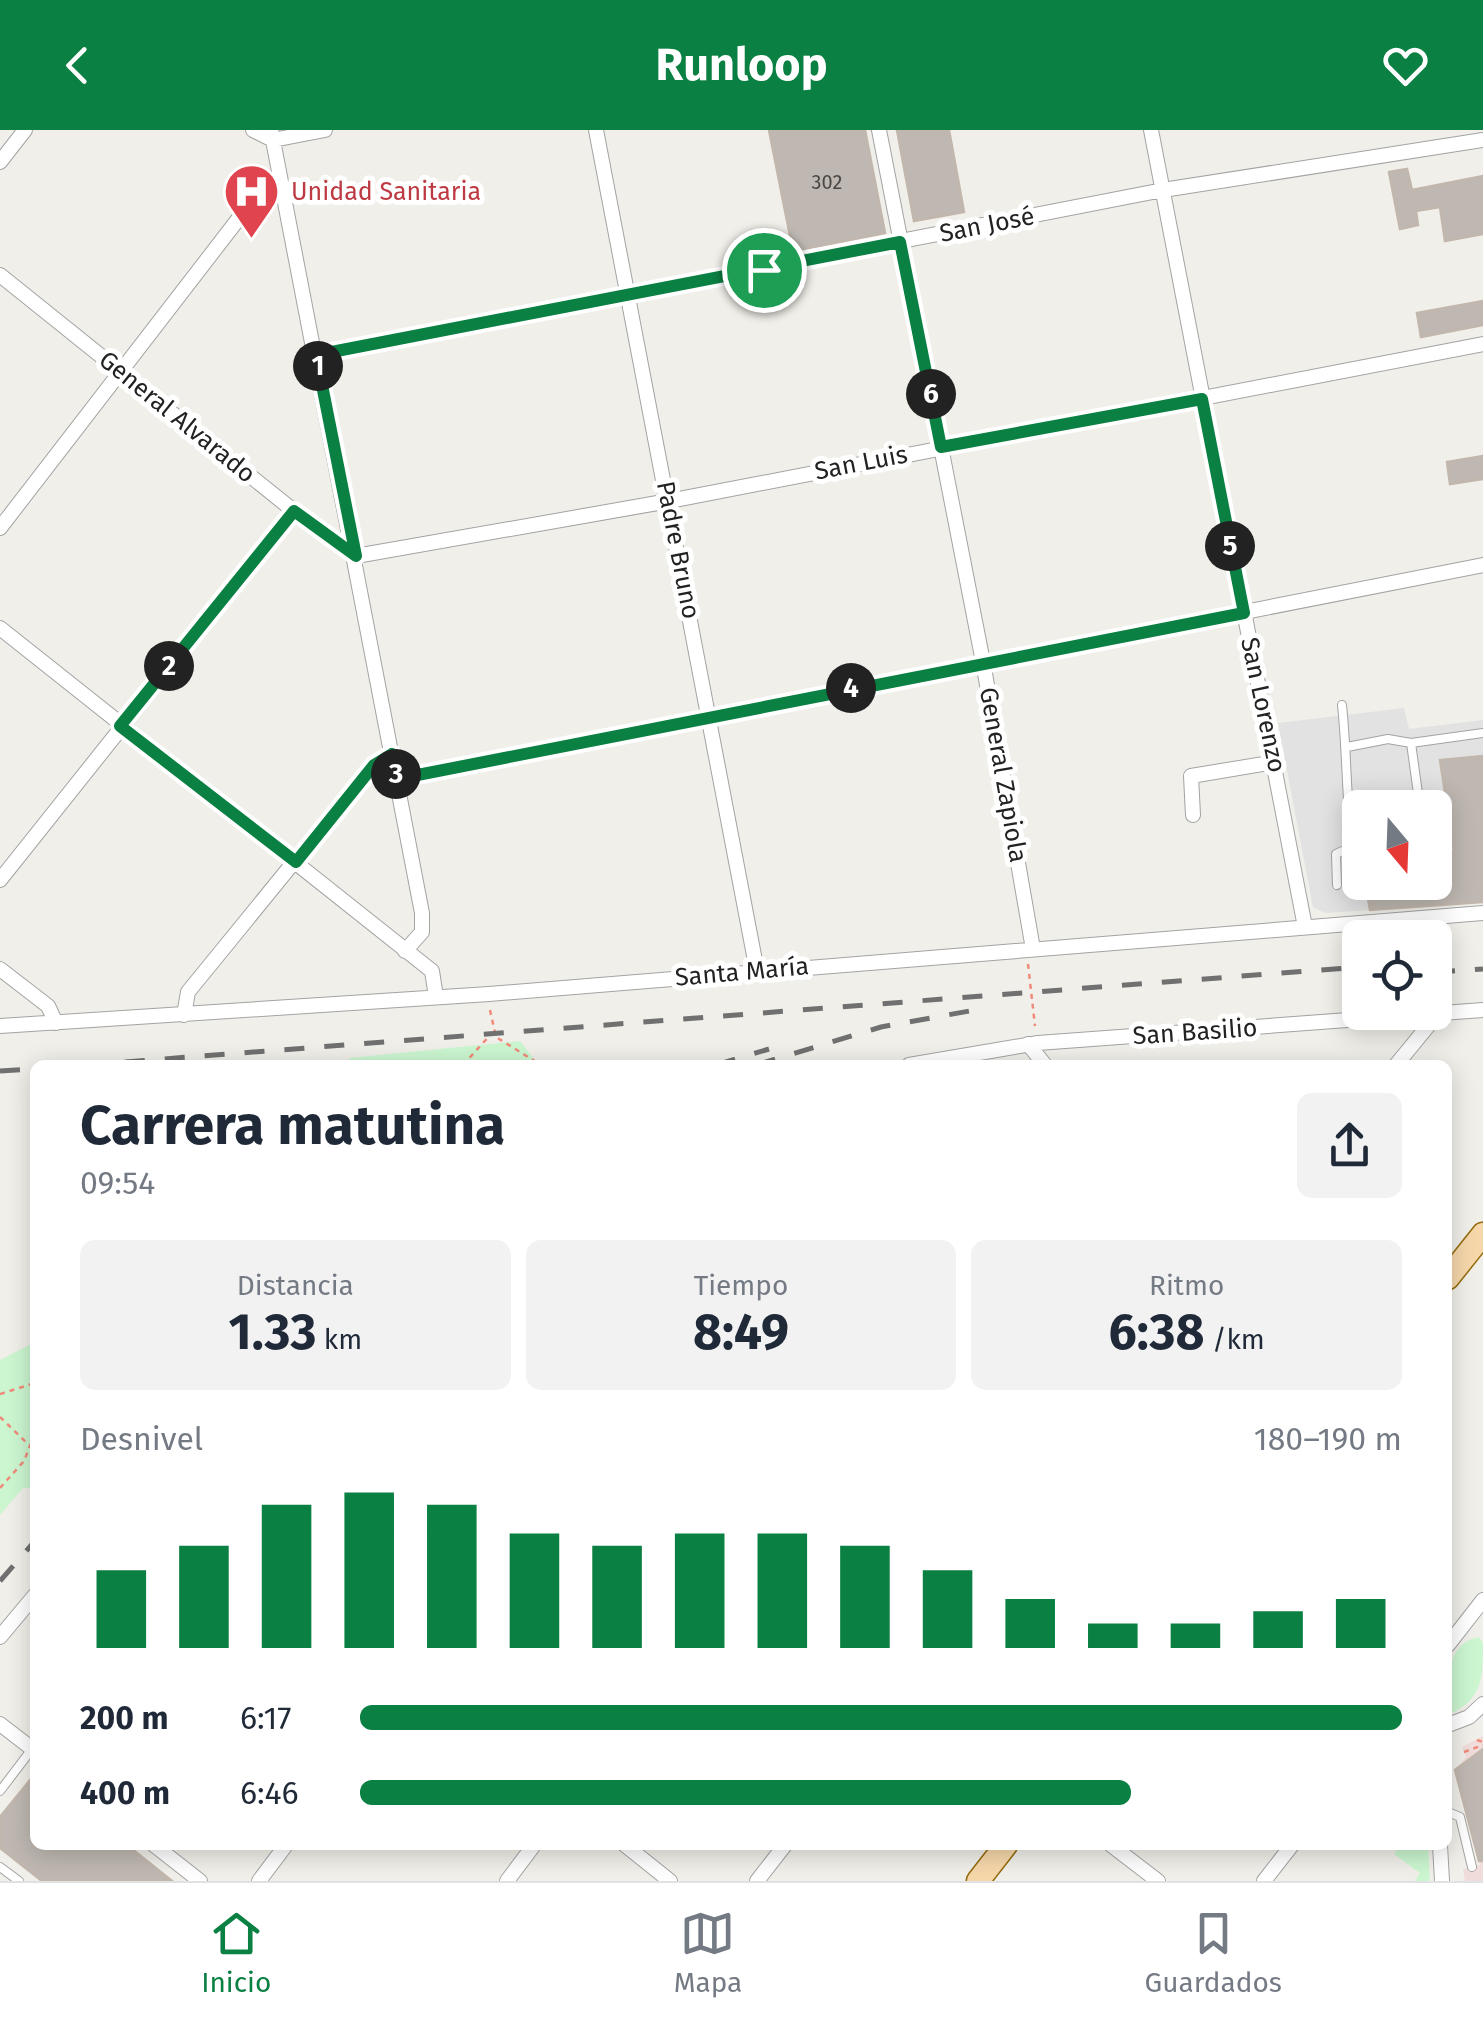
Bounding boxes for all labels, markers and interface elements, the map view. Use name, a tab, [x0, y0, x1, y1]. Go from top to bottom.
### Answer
icon: back	[50, 38, 105, 93]
text: Runloop	[655, 38, 828, 92]
icon: heart	[1378, 38, 1433, 93]
hospital icon: Unidad Sanitaria	[222, 162, 282, 241]
house number: 302	[812, 170, 842, 194]
place label: Unidad Sanitaria	[291, 177, 481, 207]
street label: San José	[937, 201, 1037, 249]
pin	[722, 228, 807, 313]
icon: arrive	[737, 243, 792, 298]
pin: 1	[293, 341, 343, 391]
street label: General Alvarado	[93, 345, 261, 489]
text: 1	[312, 349, 325, 382]
pin: 6	[906, 369, 956, 419]
text: 6	[923, 377, 939, 410]
street label: San Luis	[812, 439, 910, 487]
street label: Padre Bruno	[650, 479, 706, 621]
pin: 5	[1205, 521, 1255, 571]
text: 5	[1222, 529, 1238, 562]
street label: San Lorenzo	[1234, 635, 1292, 775]
pin: 2	[144, 641, 194, 691]
text: 2	[162, 649, 176, 682]
pin: 4	[826, 663, 876, 713]
text: 4	[843, 671, 859, 704]
street label: General Zapiola	[973, 685, 1033, 865]
pin: 3	[371, 749, 421, 799]
text: 3	[389, 757, 403, 790]
north arrow	[1342, 790, 1452, 900]
map controls	[1342, 790, 1452, 1030]
button: locate	[1342, 920, 1452, 1030]
street label: Santa María	[674, 951, 810, 993]
street label: San Basilio	[1132, 1013, 1258, 1051]
text: Carrera matutina	[80, 1093, 505, 1159]
button: share	[1297, 1093, 1402, 1198]
text: 09:54	[80, 1164, 155, 1202]
text: Distancia	[237, 1269, 354, 1302]
text: Tiempo	[694, 1269, 788, 1302]
text: Ritmo	[1149, 1269, 1224, 1302]
text: 1.33	[228, 1302, 316, 1362]
text: 8:49	[693, 1302, 789, 1362]
text: 6:38	[1108, 1302, 1205, 1362]
text: km	[316, 1323, 362, 1356]
text: /km	[1205, 1323, 1265, 1356]
text: Desnivel	[80, 1420, 203, 1458]
text: 180–190 m	[1254, 1420, 1402, 1458]
text: 200 m	[80, 1699, 169, 1737]
text: 6:17	[240, 1699, 292, 1737]
text: 400 m	[80, 1774, 170, 1812]
text: 6:46	[240, 1774, 299, 1812]
tab: Inicio	[201, 1906, 271, 1999]
tab: Mapa	[674, 1906, 742, 1999]
tab: Guardados	[1145, 1906, 1282, 1999]

